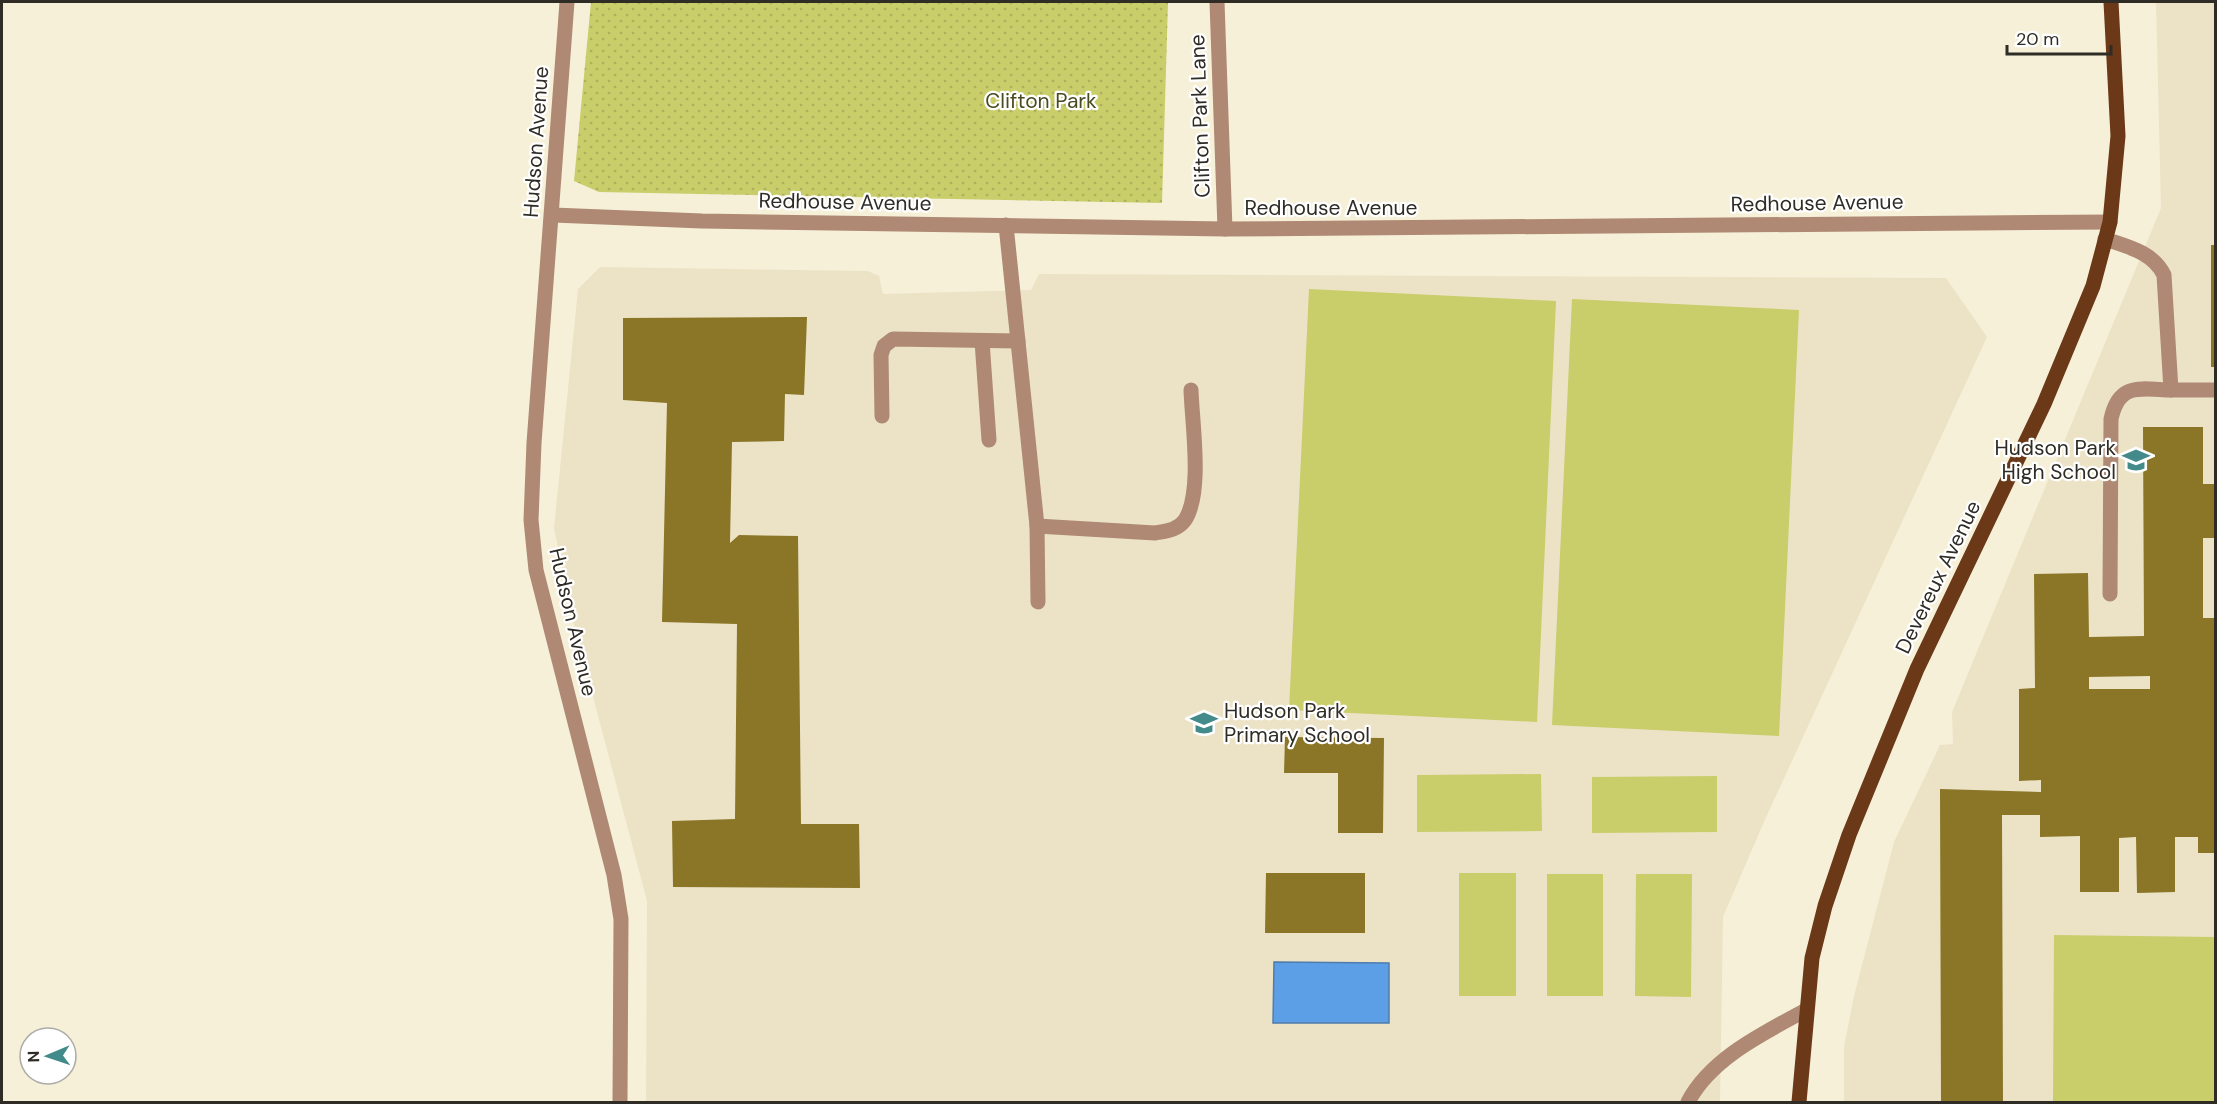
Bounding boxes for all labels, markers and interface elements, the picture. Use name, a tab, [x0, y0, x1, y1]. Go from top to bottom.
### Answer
scale bar	[2007, 18, 2110, 56]
text: 20 m	[2016, 27, 2059, 51]
street label: Clifton Park Lane	[1183, 34, 1217, 198]
street label: Hudson Avenue	[517, 65, 555, 219]
park label: Clifton Park	[985, 87, 1097, 115]
street label: Redhouse Avenue	[758, 186, 932, 218]
street label: Redhouse Avenue	[1730, 187, 1904, 219]
street label: Redhouse Avenue	[1245, 194, 1418, 222]
place label: Hudson Park High School	[1994, 434, 2116, 486]
school or university icon: Hudson Park High School	[2121, 445, 2151, 475]
street label: Devereux Avenue	[1889, 496, 1987, 658]
street label: Hudson Avenue	[542, 545, 604, 699]
place label: Hudson Park Primary School	[1224, 697, 1370, 749]
school or university icon: Hudson Park Primary School	[1189, 708, 1219, 738]
north arrow	[18, 1026, 78, 1086]
text: N	[23, 1050, 44, 1063]

